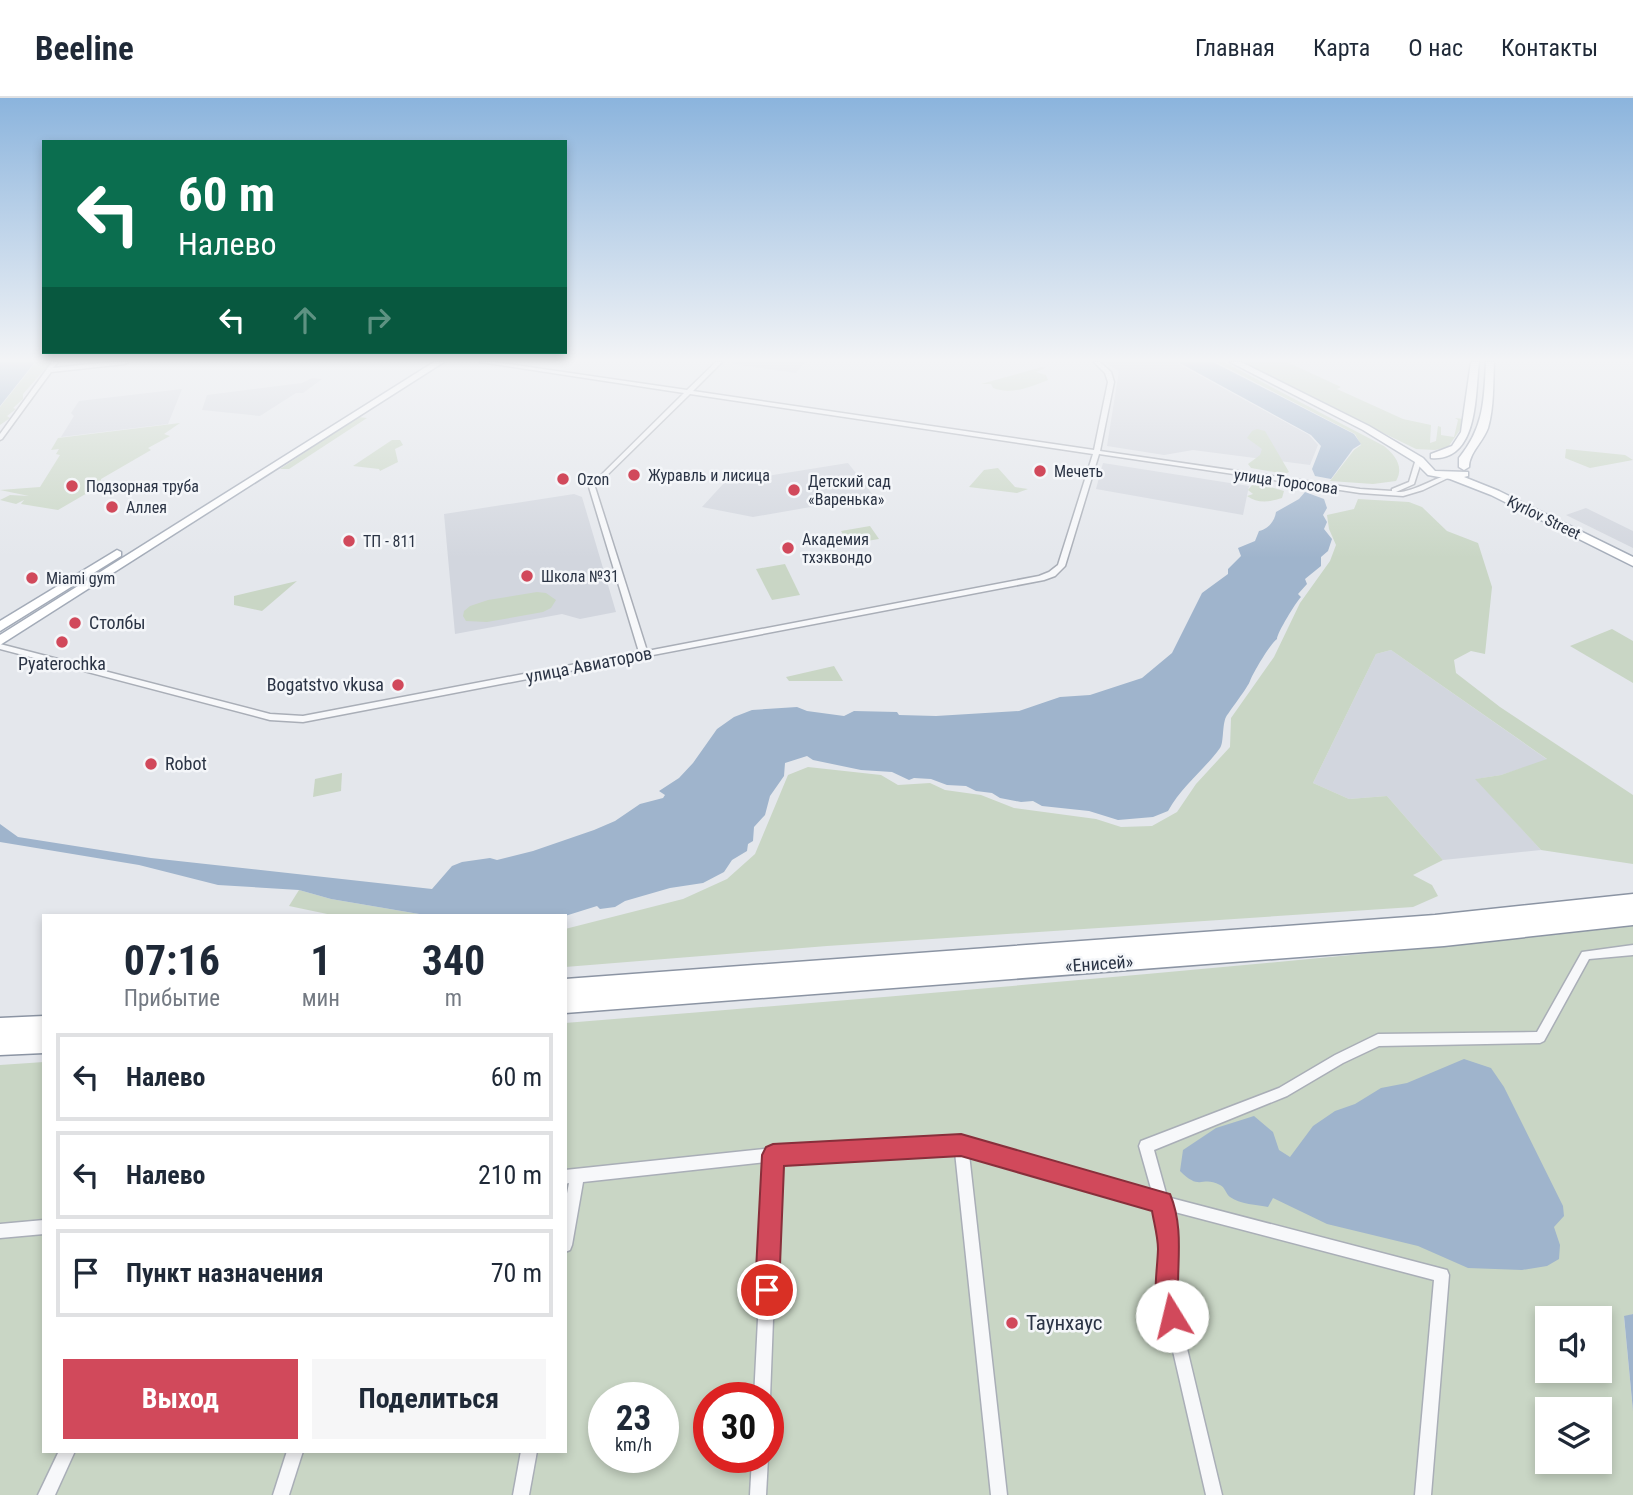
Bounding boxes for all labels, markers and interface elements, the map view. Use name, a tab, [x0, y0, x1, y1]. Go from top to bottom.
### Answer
text: Beeline	[35, 29, 134, 68]
text: Главная	[1195, 34, 1275, 62]
text: Карта	[1313, 34, 1370, 62]
text: О нас	[1408, 34, 1463, 62]
text: Контакты	[1501, 34, 1598, 62]
text: 60 m	[178, 166, 275, 223]
icon: left	[63, 168, 154, 259]
text: Налево	[178, 225, 277, 263]
icon: left	[213, 301, 251, 339]
icon: ahead	[286, 301, 324, 339]
icon: right	[359, 301, 397, 339]
place label: Мечеть	[1054, 462, 1103, 481]
marker: Мечеть	[1032, 463, 1048, 479]
street label: улица Торосова	[1233, 465, 1339, 498]
place label: Журавль и лисица	[648, 466, 770, 485]
marker: Журавль и лисица	[626, 467, 642, 483]
place label: Ozon	[577, 470, 609, 489]
marker: Ozon	[555, 471, 571, 487]
place label: Детский сад «Варенька»	[808, 472, 891, 509]
place label: Подзорная труба	[86, 477, 199, 496]
marker: Подзорная труба	[64, 478, 80, 494]
marker: Детский сад «Варенька»	[786, 482, 802, 498]
street label: Kyrlov Street	[1504, 491, 1584, 544]
place label: Аллея	[126, 498, 167, 517]
marker: Аллея	[104, 499, 120, 515]
place label: Академия тхэквондо	[802, 530, 872, 567]
place label: ТП - 811	[363, 532, 416, 551]
marker: ТП - 811	[341, 533, 357, 549]
marker: Академия тхэквондо	[780, 540, 796, 556]
place label: Школа №31	[541, 567, 619, 586]
marker: Школа №31	[519, 568, 535, 584]
place label: Miami gym	[46, 569, 115, 588]
marker: Miami gym	[24, 570, 40, 586]
place label: Столбы	[89, 612, 146, 633]
marker: Столбы	[67, 615, 83, 631]
marker: Pyaterochka	[54, 634, 70, 650]
street label: улица Авиаторов	[524, 642, 654, 687]
place label: Pyaterochka	[18, 653, 106, 674]
place label: Bogatstvo vkusa	[267, 674, 384, 695]
marker: Bogatstvo vkusa	[390, 677, 406, 693]
place label: Robot	[165, 753, 207, 774]
marker: Robot	[143, 756, 159, 772]
text: 07:16	[124, 936, 220, 985]
text: 1	[310, 936, 331, 985]
text: 340	[422, 936, 485, 985]
street label: «Енисей»	[1064, 951, 1134, 976]
text: Прибытие	[124, 985, 220, 1012]
text: мин	[302, 985, 340, 1012]
text: m	[445, 985, 462, 1012]
icon: left	[67, 1058, 105, 1096]
text: Налево	[126, 1062, 206, 1092]
text: 60 m	[491, 1062, 542, 1092]
icon: left	[67, 1156, 105, 1194]
text: Налево	[126, 1160, 206, 1190]
text: 210 m	[478, 1160, 542, 1190]
icon: arrive	[67, 1254, 105, 1292]
text: Пункт назначения	[126, 1258, 324, 1288]
text: 70 m	[491, 1258, 542, 1288]
pin	[737, 1260, 797, 1320]
icon: arrive	[748, 1271, 786, 1309]
position arrow	[1135, 1279, 1209, 1353]
map controls	[1535, 1306, 1612, 1474]
button: sound	[1535, 1306, 1612, 1383]
place label: Таунхаус	[1026, 1311, 1103, 1335]
marker: Таунхаус	[1004, 1315, 1020, 1331]
button: Выход	[63, 1359, 298, 1439]
button: Поделиться	[312, 1359, 546, 1439]
speed limit sign: 30	[693, 1382, 784, 1473]
button: layers	[1535, 1397, 1612, 1474]
text: 23	[616, 1398, 651, 1439]
text: km/h	[615, 1434, 652, 1455]

